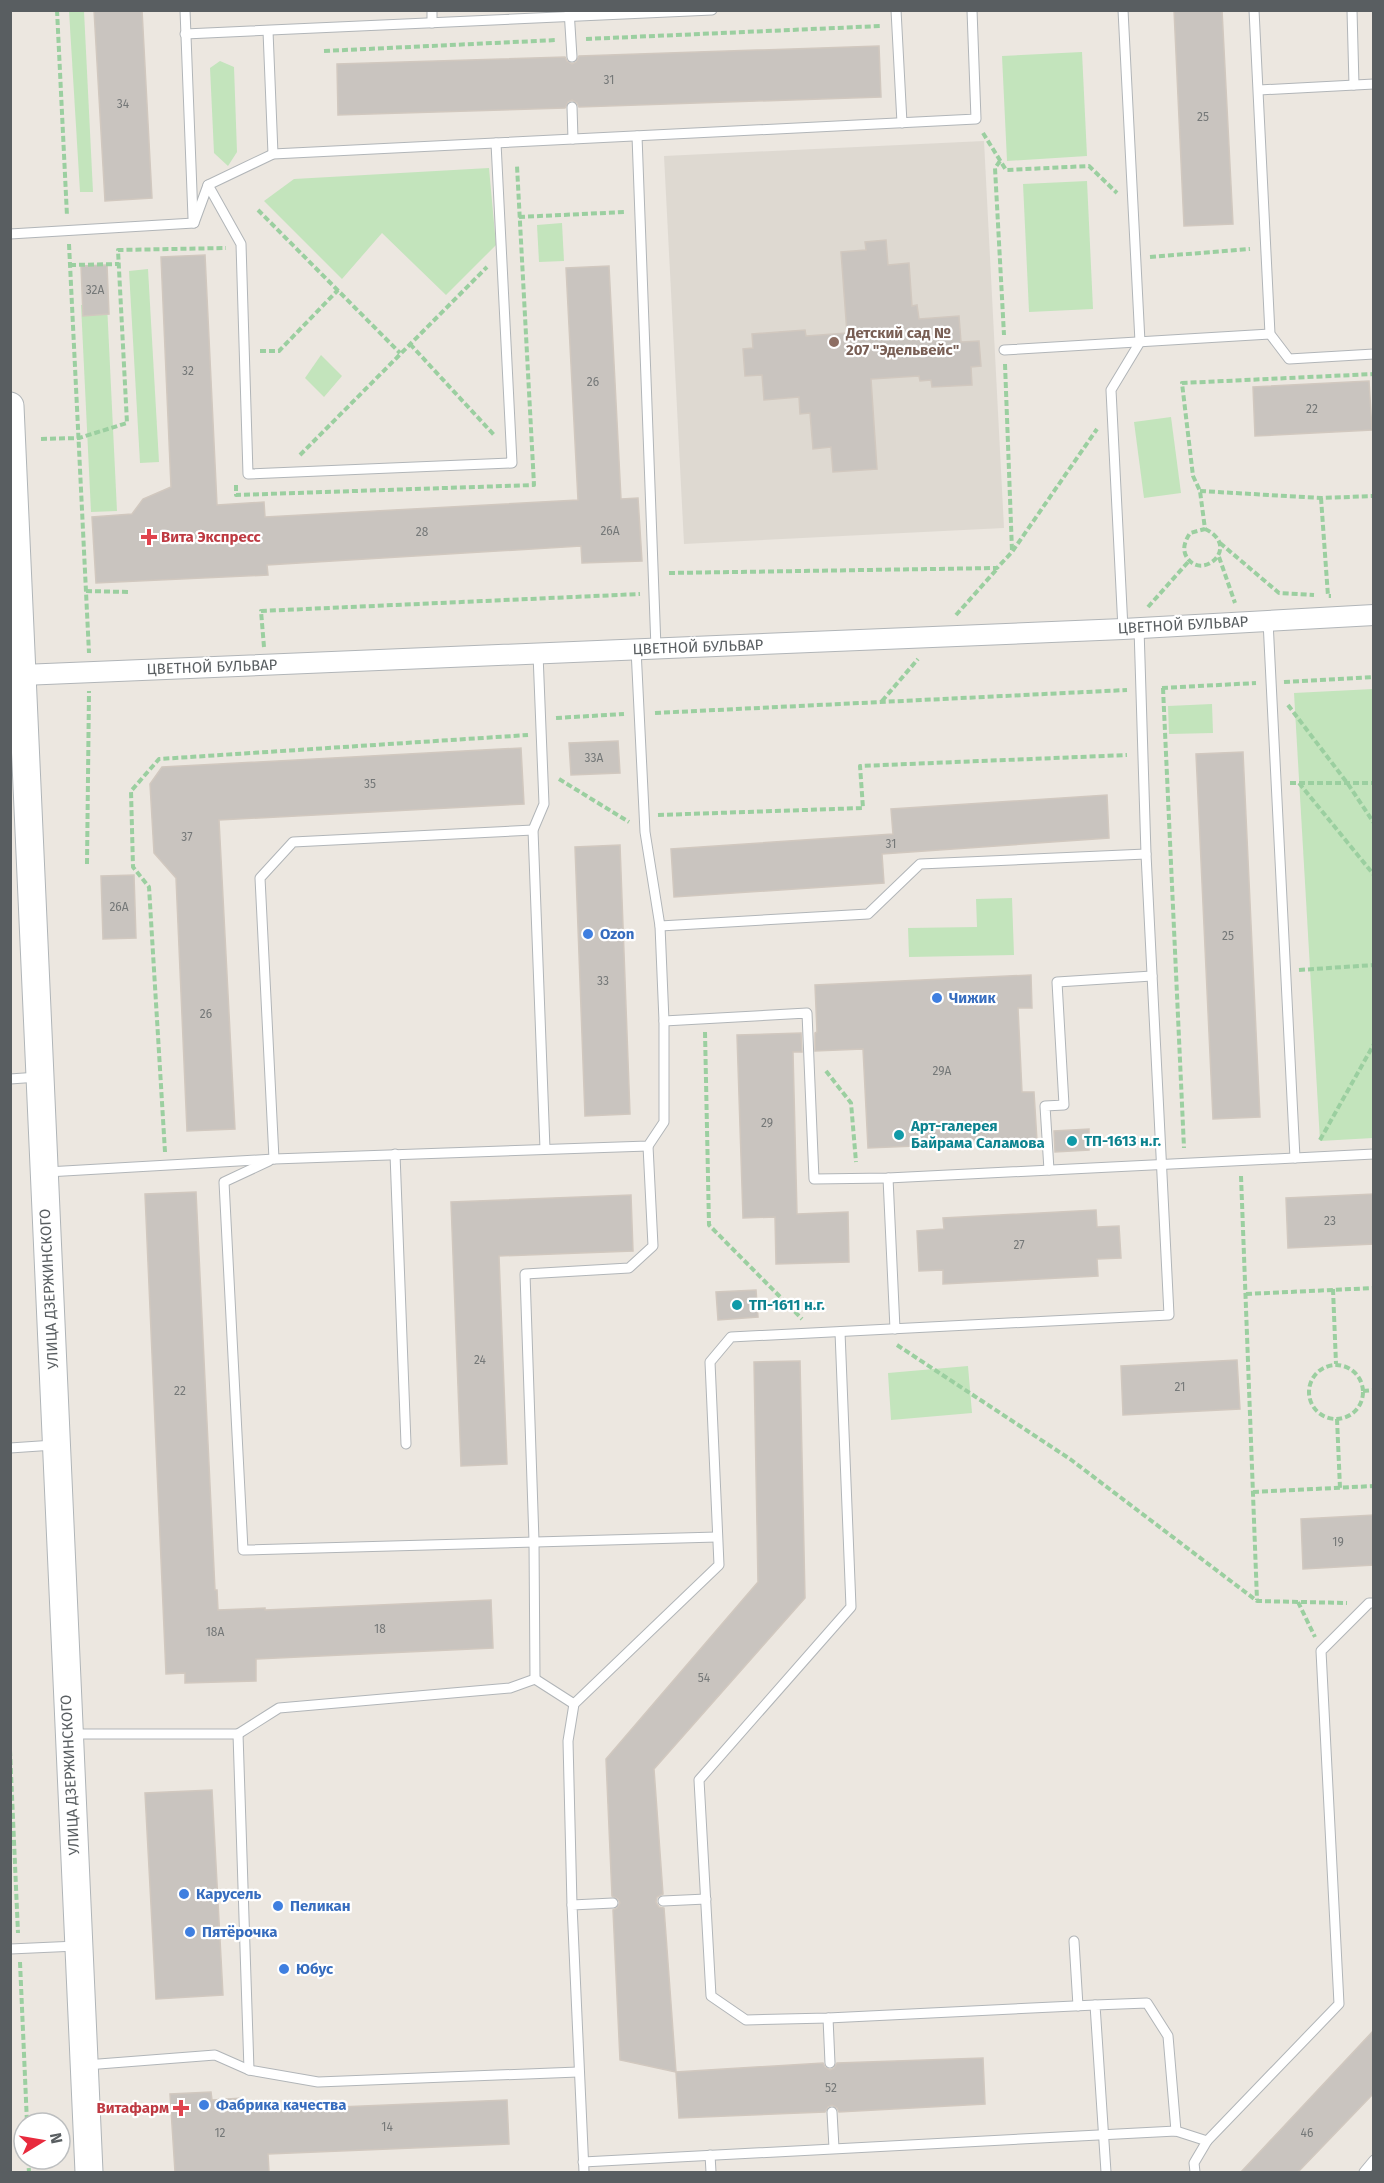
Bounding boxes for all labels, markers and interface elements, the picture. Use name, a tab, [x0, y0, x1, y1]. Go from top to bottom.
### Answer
house number: 31	[604, 73, 614, 87]
house number: 34	[117, 97, 130, 111]
house number: 25	[1197, 110, 1209, 124]
house number: 32А	[86, 283, 104, 297]
place label: Детский сад № 207 "Эдельвейс"	[845, 324, 959, 359]
marker: Детский сад № 207 "Эдельвейс"	[827, 335, 841, 349]
house number: 32	[182, 364, 194, 378]
house number: 26	[587, 375, 599, 389]
house number: 22	[1306, 402, 1318, 416]
house number: 26А	[600, 524, 620, 538]
house number: 28	[416, 525, 429, 539]
place label: Вита Экспресс	[161, 528, 262, 546]
marker: Вита Экспресс	[142, 530, 156, 544]
street label: ЦВЕТНОЙ БУЛЬВАР	[1117, 613, 1249, 637]
street label: ЦВЕТНОЙ БУЛЬВАР	[632, 636, 764, 658]
street label: ЦВЕТНОЙ БУЛЬВАР	[146, 656, 278, 678]
house number: 33А	[585, 751, 604, 765]
house number: 35	[364, 777, 376, 791]
house number: 37	[181, 830, 193, 844]
house number: 31	[886, 837, 896, 851]
house number: 26А	[109, 900, 129, 914]
place label: Ozon	[600, 925, 634, 943]
marker: Ozon	[581, 927, 595, 941]
house number: 25	[1222, 929, 1234, 943]
house number: 33	[597, 974, 609, 988]
place label: Чижик	[949, 989, 996, 1007]
marker: Чижик	[930, 991, 944, 1005]
house number: 26	[200, 1007, 212, 1021]
house number: 29А	[933, 1064, 952, 1078]
house number: 29	[761, 1116, 773, 1130]
place label: Арт-галерея Байрама Саламова	[910, 1117, 1045, 1152]
marker: Арт-галерея Байрама Саламова	[892, 1128, 906, 1142]
place label: ТП-1613 н.г.	[1084, 1132, 1161, 1150]
marker: ТП-1613 н.г.	[1065, 1134, 1079, 1148]
street label: УЛИЦА ДЗЕРЖИНСКОГО	[36, 1208, 62, 1370]
house number: 23	[1324, 1214, 1336, 1228]
house number: 27	[1013, 1238, 1025, 1252]
place label: ТП-1611 н.г.	[749, 1296, 825, 1314]
marker: ТП-1611 н.г.	[730, 1298, 744, 1312]
house number: 24	[474, 1353, 487, 1367]
house number: 21	[1175, 1380, 1185, 1394]
house number: 22	[174, 1384, 186, 1398]
house number: 19	[1332, 1535, 1344, 1549]
house number: 18	[374, 1622, 386, 1636]
house number: 18А	[206, 1625, 224, 1639]
house number: 54	[698, 1671, 711, 1685]
street label: УЛИЦА ДЗЕРЖИНСКОГО	[57, 1694, 83, 1856]
place label: Карусель	[196, 1885, 261, 1903]
marker: Карусель	[177, 1887, 191, 1901]
place label: Пеликан	[290, 1897, 351, 1915]
marker: Пеликан	[271, 1899, 285, 1913]
place label: Пятёрочка	[202, 1923, 278, 1941]
marker: Пятёрочка	[183, 1925, 197, 1939]
place label: Юбус	[296, 1960, 334, 1978]
marker: Юбус	[277, 1962, 291, 1976]
house number: 52	[825, 2081, 837, 2095]
place label: Фабрика качества	[216, 2096, 347, 2114]
marker: Фабрика качества	[197, 2098, 211, 2112]
place label: Витафарм	[97, 2099, 169, 2117]
marker: Витафарм	[174, 2101, 188, 2115]
north arrow	[12, 2111, 72, 2171]
house number: 14	[381, 2120, 393, 2134]
house number: 12	[214, 2126, 226, 2140]
house number: 46	[1301, 2126, 1313, 2140]
text: N	[46, 2131, 67, 2145]

